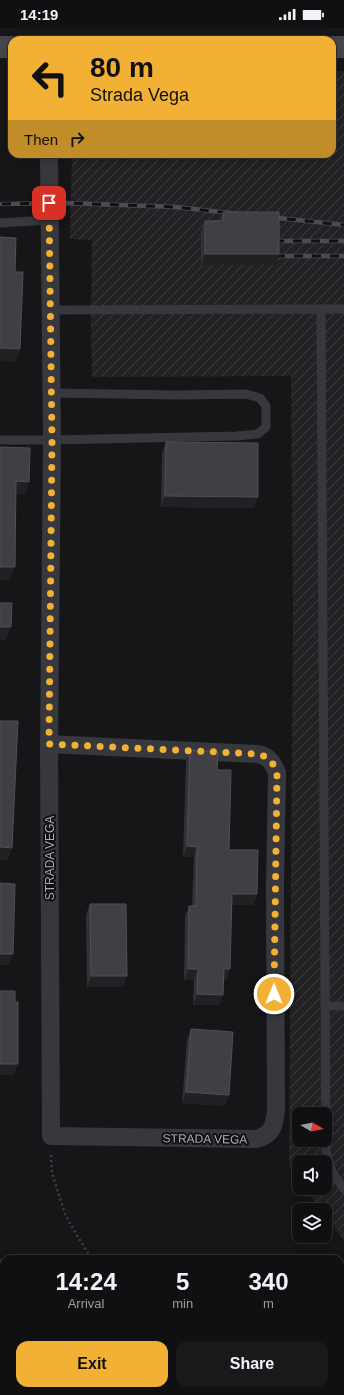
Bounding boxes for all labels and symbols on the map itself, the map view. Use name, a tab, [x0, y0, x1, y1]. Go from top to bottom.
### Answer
pin	[32, 186, 66, 220]
street label: STRADA VEGA	[43, 816, 57, 900]
position arrow	[253, 973, 295, 1015]
north arrow	[292, 1107, 332, 1147]
street label: STRADA VEGA	[163, 1131, 247, 1147]

